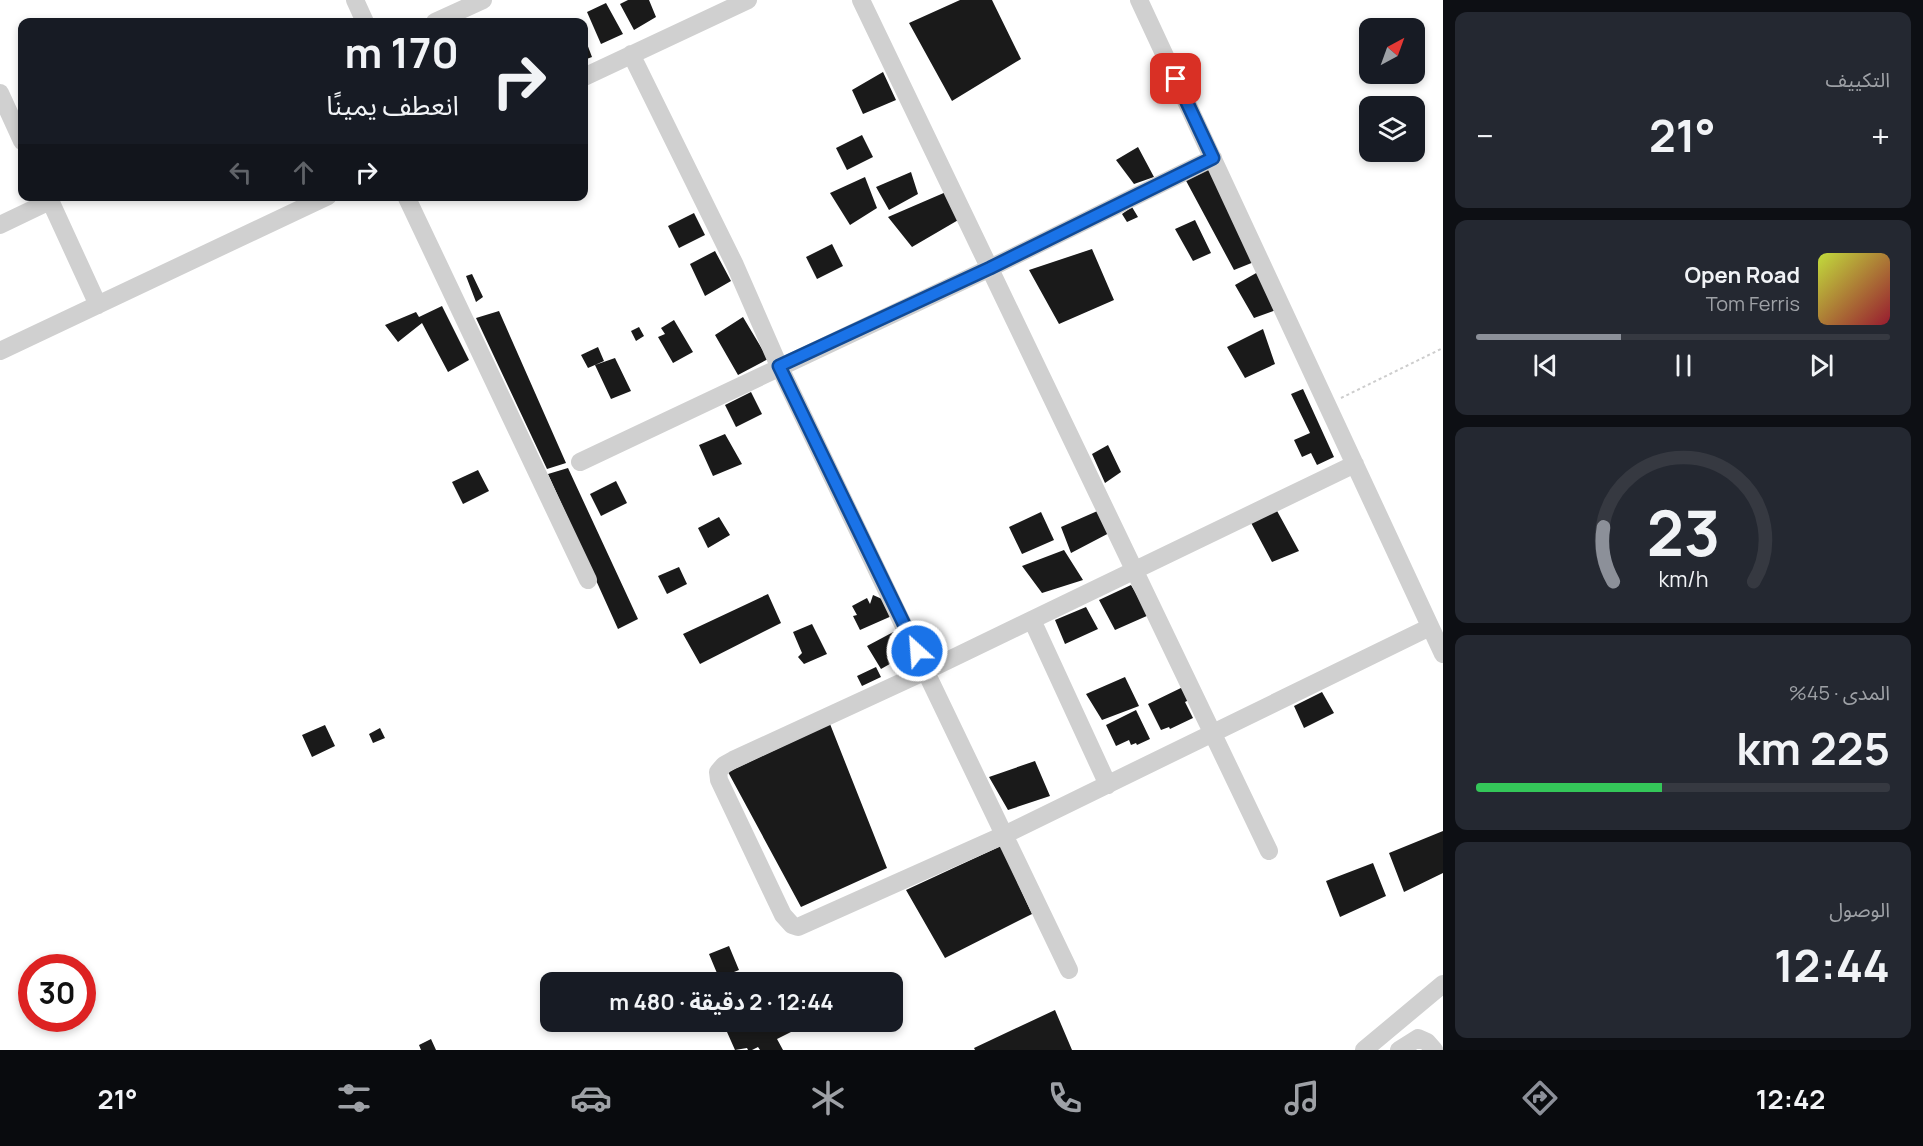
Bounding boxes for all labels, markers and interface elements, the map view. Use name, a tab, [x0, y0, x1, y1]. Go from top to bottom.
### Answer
north arrow	[1359, 18, 1425, 84]
map controls	[1359, 18, 1425, 162]
text: 170 m	[344, 23, 459, 81]
icon: right	[480, 42, 558, 120]
pin	[1150, 53, 1201, 104]
icon: arrive	[1159, 62, 1192, 95]
text: التكييف	[1826, 66, 1890, 93]
text: انعطف يمينًا	[326, 86, 459, 123]
button: layers	[1359, 96, 1425, 162]
text: 21°	[1649, 104, 1716, 166]
text: −	[1476, 113, 1494, 158]
text: +	[1871, 113, 1890, 158]
icon: left	[224, 156, 257, 189]
icon: ahead	[287, 156, 320, 189]
icon: right	[350, 156, 383, 189]
text: Open Road	[1685, 260, 1800, 290]
text: Tom Ferris	[1706, 290, 1800, 317]
icon: previous	[1529, 349, 1562, 382]
icon: pause	[1667, 349, 1700, 382]
icon: next	[1805, 349, 1838, 382]
text: 23	[1646, 489, 1720, 575]
text: km/h	[1658, 564, 1708, 593]
position arrow	[885, 619, 949, 683]
text: المدى · 45%	[1789, 679, 1890, 706]
text: 225 km	[1736, 717, 1890, 779]
text: الوصول	[1829, 896, 1890, 923]
text: 12:44	[1774, 934, 1890, 996]
speed limit sign: 30	[18, 954, 96, 1032]
text: 12:44 · 2 دقيقة · 480 m	[609, 987, 834, 1017]
icon: filters	[333, 1077, 375, 1119]
icon: car	[570, 1077, 612, 1119]
icon: climate	[807, 1077, 849, 1119]
icon: phone	[1044, 1077, 1086, 1119]
icon: music	[1281, 1077, 1323, 1119]
icon: directions	[1519, 1077, 1561, 1119]
text: 21°	[98, 1080, 138, 1117]
text: 12:42	[1756, 1080, 1825, 1117]

